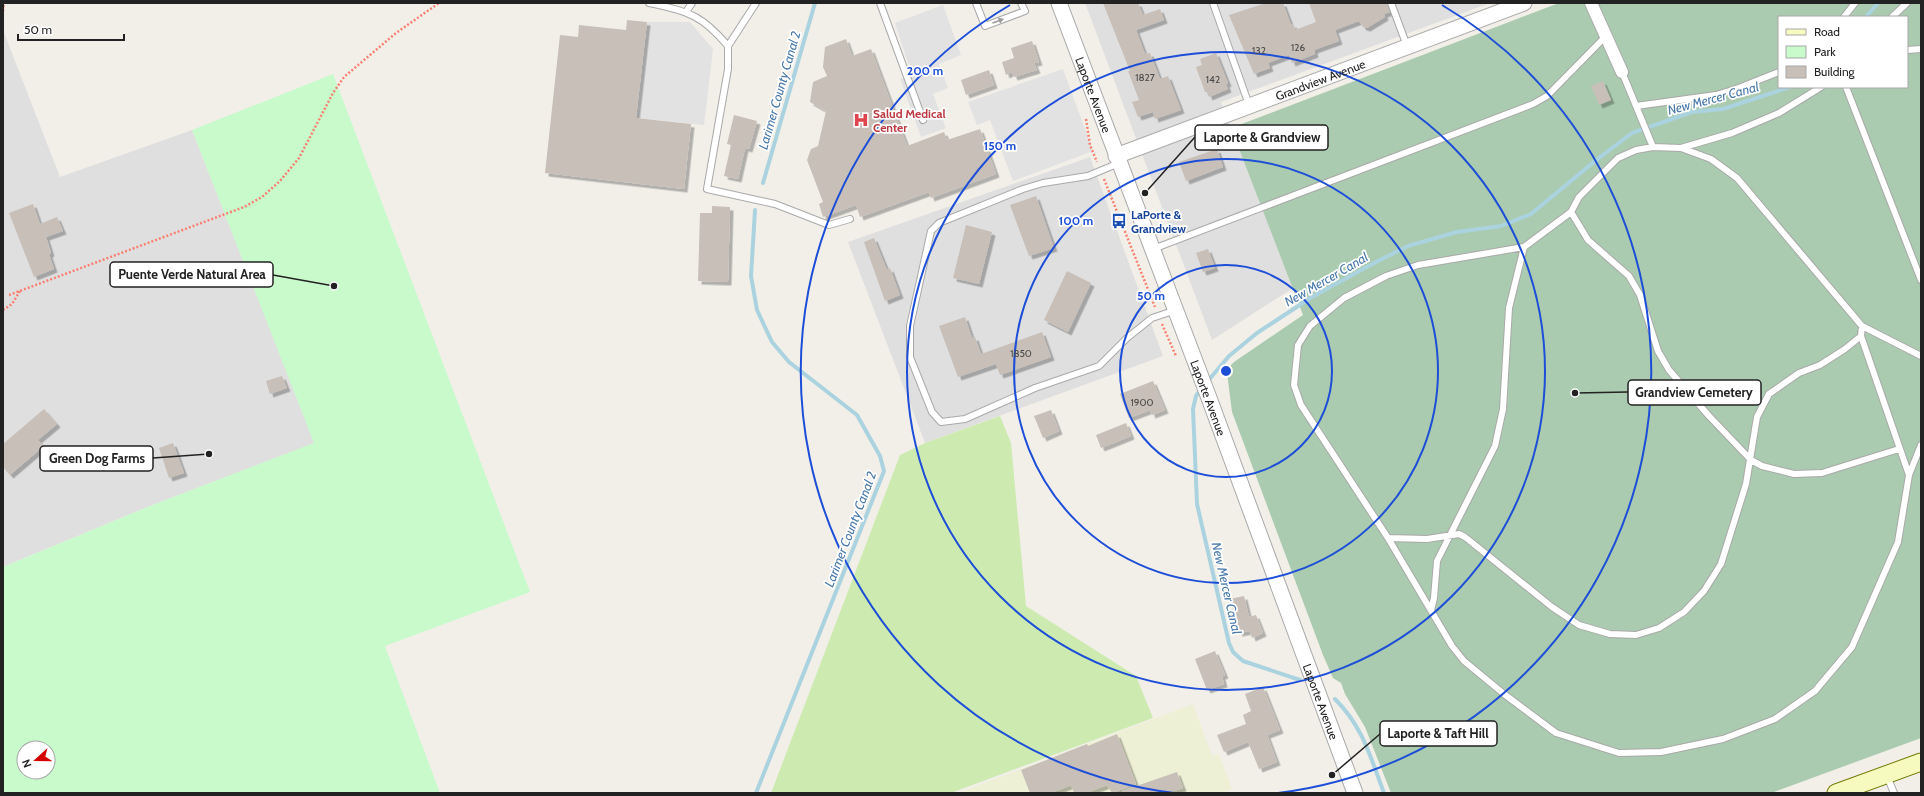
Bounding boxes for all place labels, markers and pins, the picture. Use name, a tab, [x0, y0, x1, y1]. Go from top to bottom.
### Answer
place label: Salud Medical Center	[873, 106, 946, 135]
hospital icon: Salud Medical Center	[852, 111, 870, 129]
callout: Laporte & Grandview	[1195, 125, 1328, 150]
place label: LaPorte & Grandview	[1131, 207, 1186, 236]
bus stop icon: LaPorte & Grandview	[1110, 212, 1128, 230]
callout: Puente Verde Natural Area	[110, 262, 273, 287]
centre of rings	[1219, 364, 1233, 378]
callout: Grandview Cemetery	[1628, 380, 1761, 405]
callout: Green Dog Farms	[40, 446, 153, 471]
callout: Laporte & Taft Hill	[1380, 721, 1497, 746]

